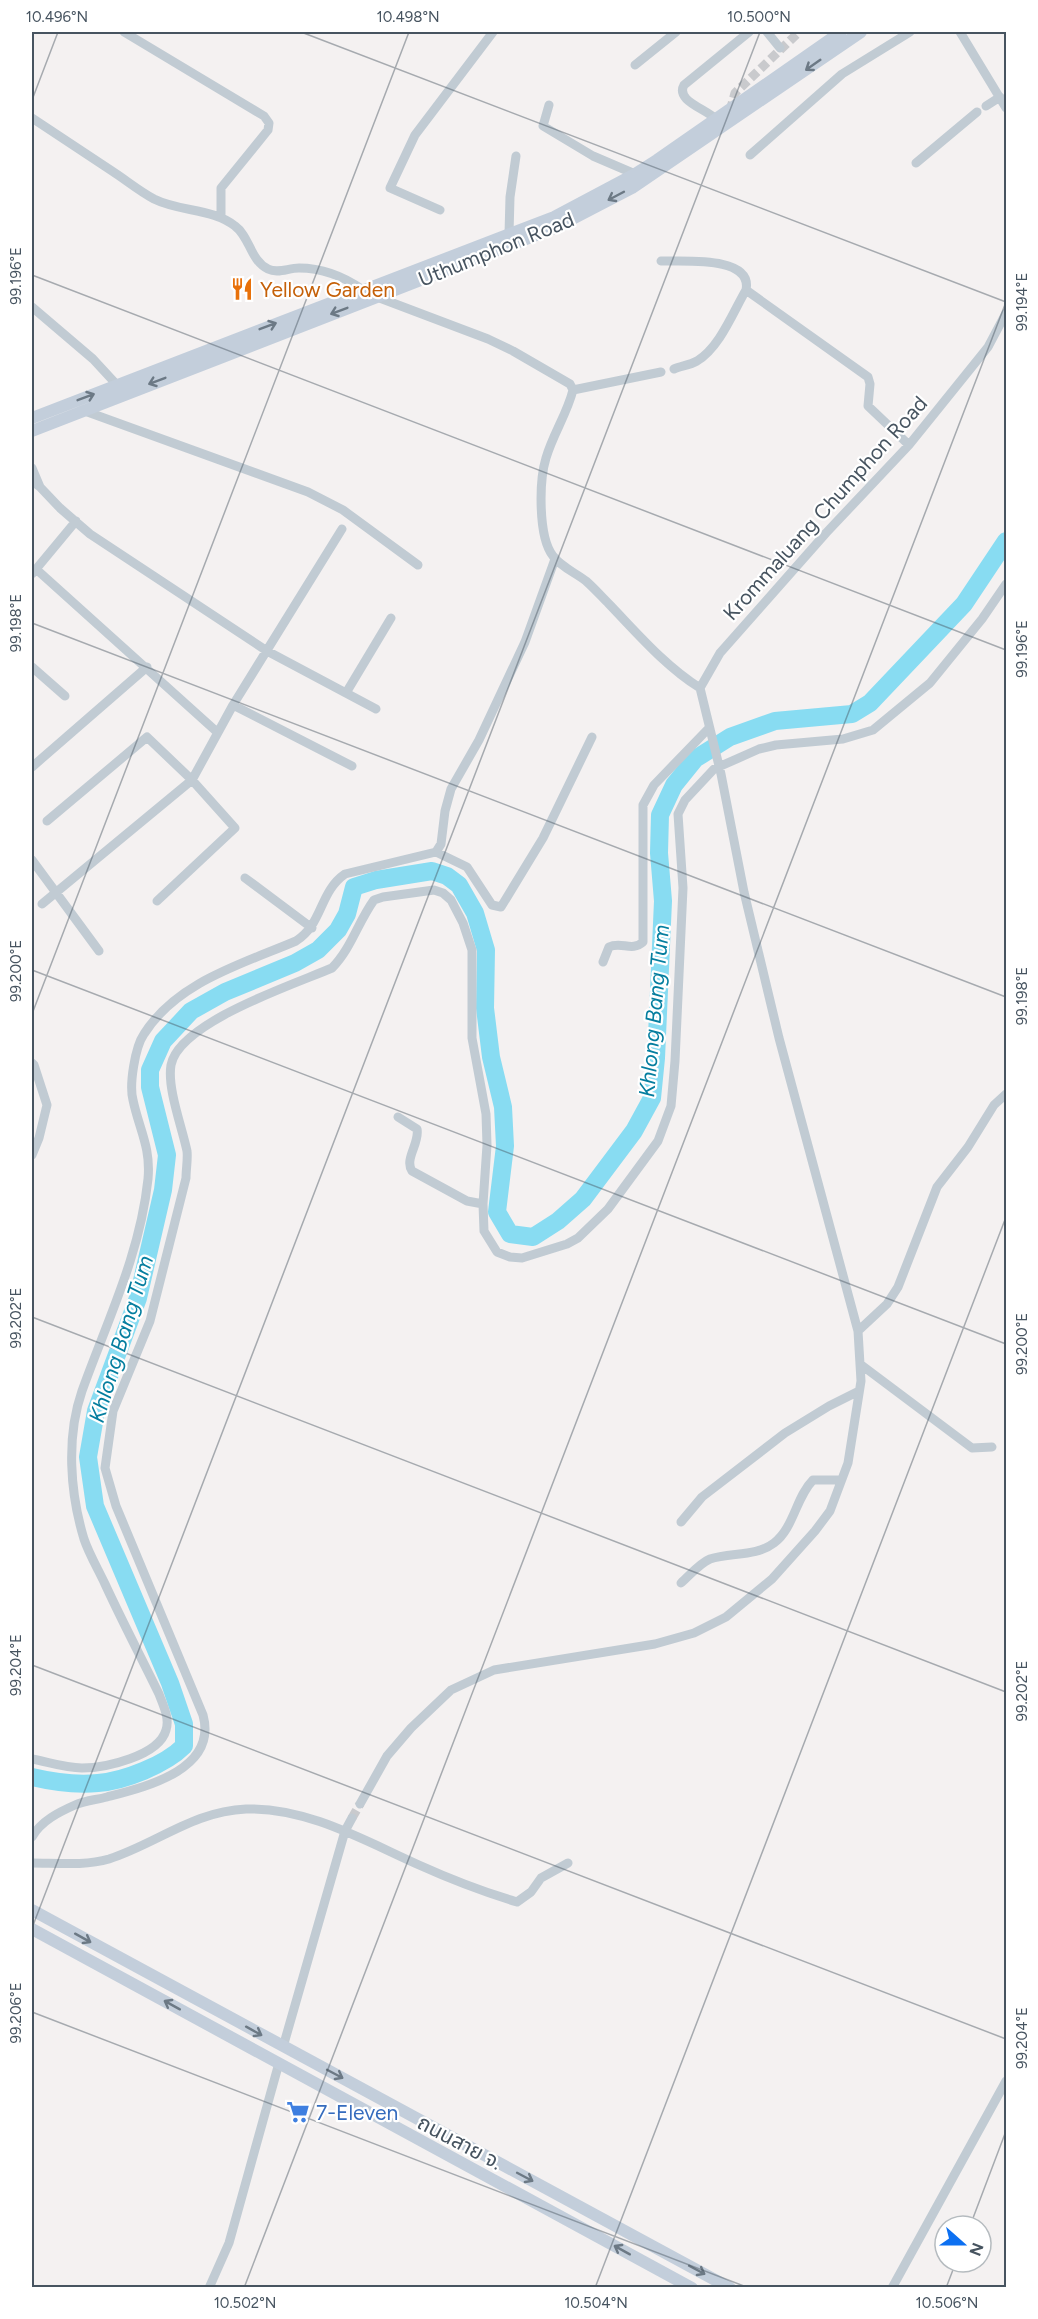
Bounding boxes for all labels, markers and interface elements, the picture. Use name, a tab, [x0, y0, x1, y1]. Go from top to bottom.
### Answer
text: 10.496°N	[26, 8, 88, 26]
text: 10.498°N	[376, 8, 440, 26]
text: 10.500°N	[727, 8, 791, 26]
one-way arrow	[806, 59, 822, 71]
one-way arrow	[608, 190, 625, 202]
street label: Uthumphon Road	[415, 206, 577, 292]
text: 99.196°E	[7, 247, 25, 305]
text: 99.194°E	[1013, 273, 1031, 331]
restaurant icon: Yellow Garden	[229, 276, 255, 302]
place label: Yellow Garden	[260, 277, 395, 302]
one-way arrow	[331, 307, 349, 318]
one-way arrow	[258, 320, 277, 331]
one-way arrow	[148, 376, 167, 387]
one-way arrow	[76, 391, 95, 402]
street label: Krommaluang Chumphon Road	[718, 391, 932, 625]
text: 99.198°E	[7, 594, 25, 652]
text: 99.196°E	[1013, 620, 1031, 678]
water label: Khlong Bang Tum	[633, 923, 675, 1098]
text: 99.200°E	[7, 940, 25, 1002]
text: 99.198°E	[1013, 967, 1031, 1025]
water label: Khlong Bang Tum	[83, 1252, 159, 1426]
text: 99.202°E	[7, 1288, 25, 1348]
text: 99.200°E	[1013, 1313, 1031, 1375]
text: 99.204°E	[7, 1634, 25, 1696]
text: 99.202°E	[1013, 1661, 1031, 1721]
one-way arrow	[74, 1932, 91, 1944]
text: 99.206°E	[7, 1982, 25, 2044]
one-way arrow	[164, 1999, 181, 2011]
text: 99.204°E	[1013, 2007, 1031, 2069]
one-way arrow	[245, 2025, 262, 2037]
one-way arrow	[326, 2068, 343, 2080]
supermarket icon: 7-Eleven	[285, 2099, 311, 2125]
place label: 7-Eleven	[316, 2100, 398, 2125]
street label: ถนนสาย จ.	[413, 2109, 507, 2175]
one-way arrow	[516, 2171, 533, 2183]
north arrow	[933, 2214, 993, 2274]
text: N	[965, 2240, 988, 2258]
one-way arrow	[614, 2244, 631, 2256]
one-way arrow	[687, 2265, 705, 2276]
text: 10.502°N	[214, 2294, 276, 2312]
text: 10.504°N	[564, 2294, 628, 2312]
text: 10.506°N	[916, 2294, 978, 2312]

